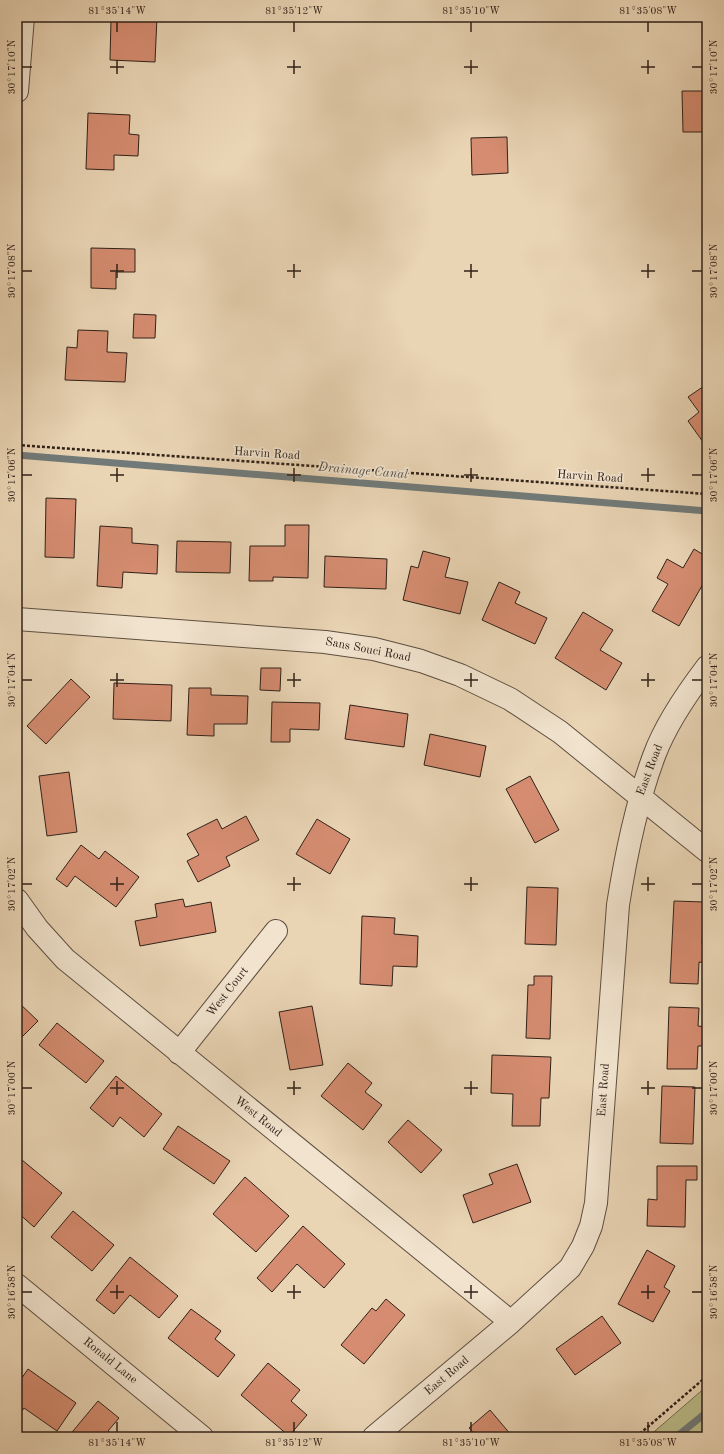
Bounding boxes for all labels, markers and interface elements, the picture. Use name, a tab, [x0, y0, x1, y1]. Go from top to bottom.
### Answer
text: 81°35'14"W	[88, 6, 146, 16]
text: 81°35'12"W	[265, 6, 323, 16]
text: 81°35'10"W	[442, 6, 500, 16]
text: 81°35'08"W	[619, 6, 677, 16]
text: 30°17'10"N	[7, 39, 17, 94]
text: 30°17'10"N	[709, 39, 719, 94]
text: 30°17'08"N	[7, 243, 17, 298]
text: 30°17'08"N	[709, 243, 719, 298]
street label: Harvin Road	[233, 446, 301, 462]
text: 30°17'06"N	[7, 447, 17, 502]
text: 30°17'06"N	[709, 447, 719, 502]
water label: Drainage Canal	[317, 461, 409, 481]
street label: Harvin Road	[556, 469, 624, 485]
street label: Sans Souci Road	[324, 636, 412, 664]
text: 30°17'04"N	[7, 652, 17, 707]
text: 30°17'04"N	[709, 652, 719, 707]
street label: East Road	[635, 743, 665, 797]
text: 30°17'02"N	[7, 856, 17, 911]
text: 30°17'02"N	[709, 856, 719, 911]
street label: West Court	[205, 965, 251, 1019]
text: 30°17'00"N	[7, 1060, 17, 1115]
text: 30°17'00"N	[709, 1060, 719, 1115]
street label: East Road	[596, 1063, 612, 1117]
street label: West Road	[232, 1094, 284, 1140]
text: 30°16'58"N	[7, 1264, 17, 1319]
text: 30°16'58"N	[709, 1264, 719, 1319]
street label: Ronald Lane	[81, 1336, 140, 1387]
street label: East Road	[423, 1354, 471, 1398]
text: 81°35'14"W	[88, 1438, 146, 1448]
text: 81°35'12"W	[265, 1438, 323, 1448]
text: 81°35'10"W	[442, 1438, 500, 1448]
text: 81°35'08"W	[619, 1438, 677, 1448]

